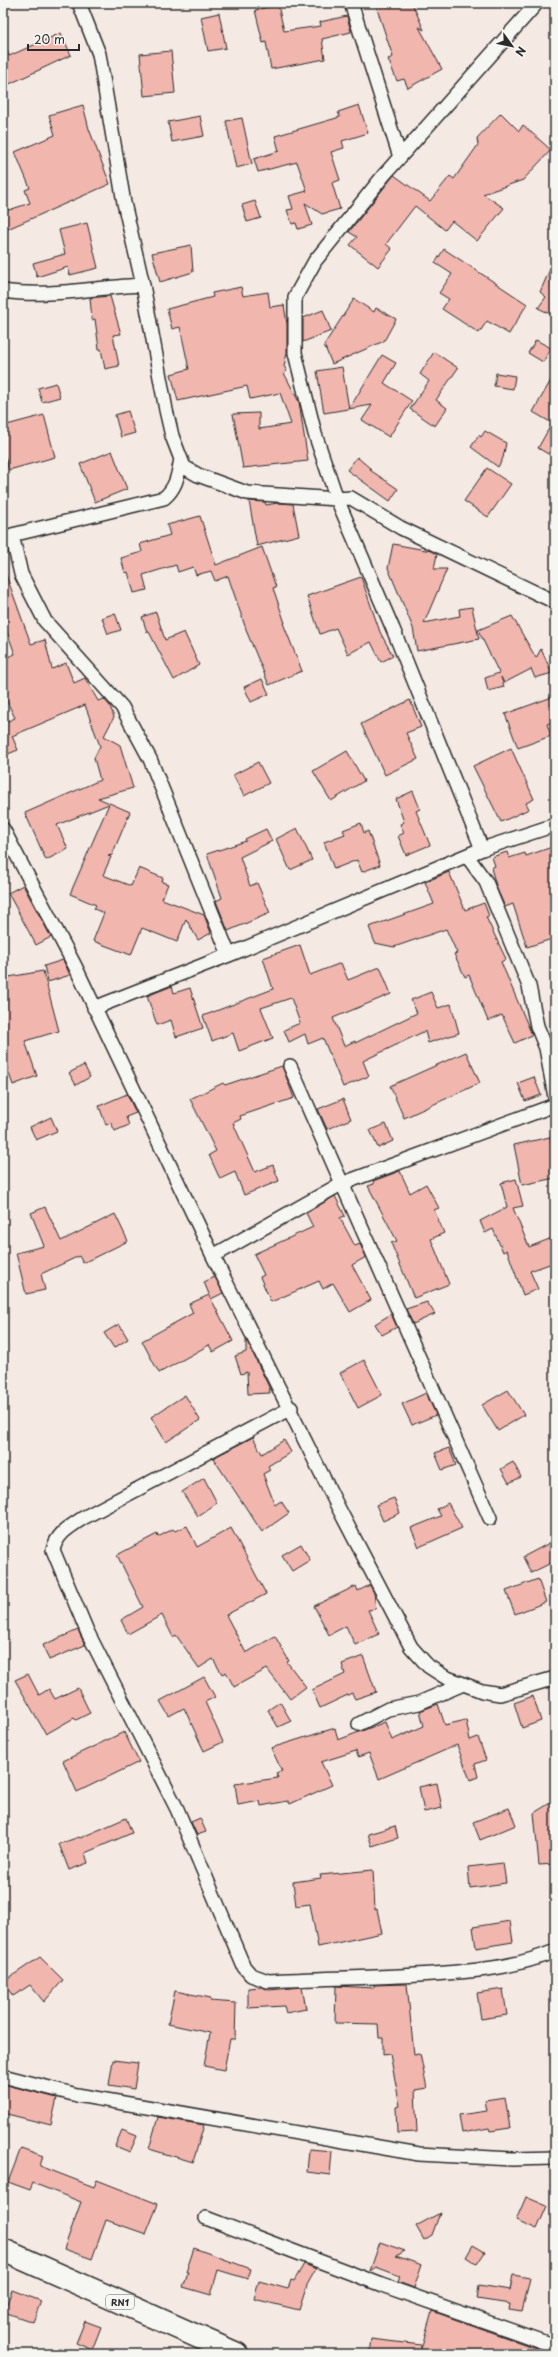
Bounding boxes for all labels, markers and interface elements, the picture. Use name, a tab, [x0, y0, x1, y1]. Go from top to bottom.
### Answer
scale bar	[28, 26, 79, 52]
north arrow	[492, 26, 532, 66]
text: 20 m	[34, 30, 65, 48]
text: N	[511, 43, 530, 60]
road number: RN1	[106, 2295, 134, 2309]

